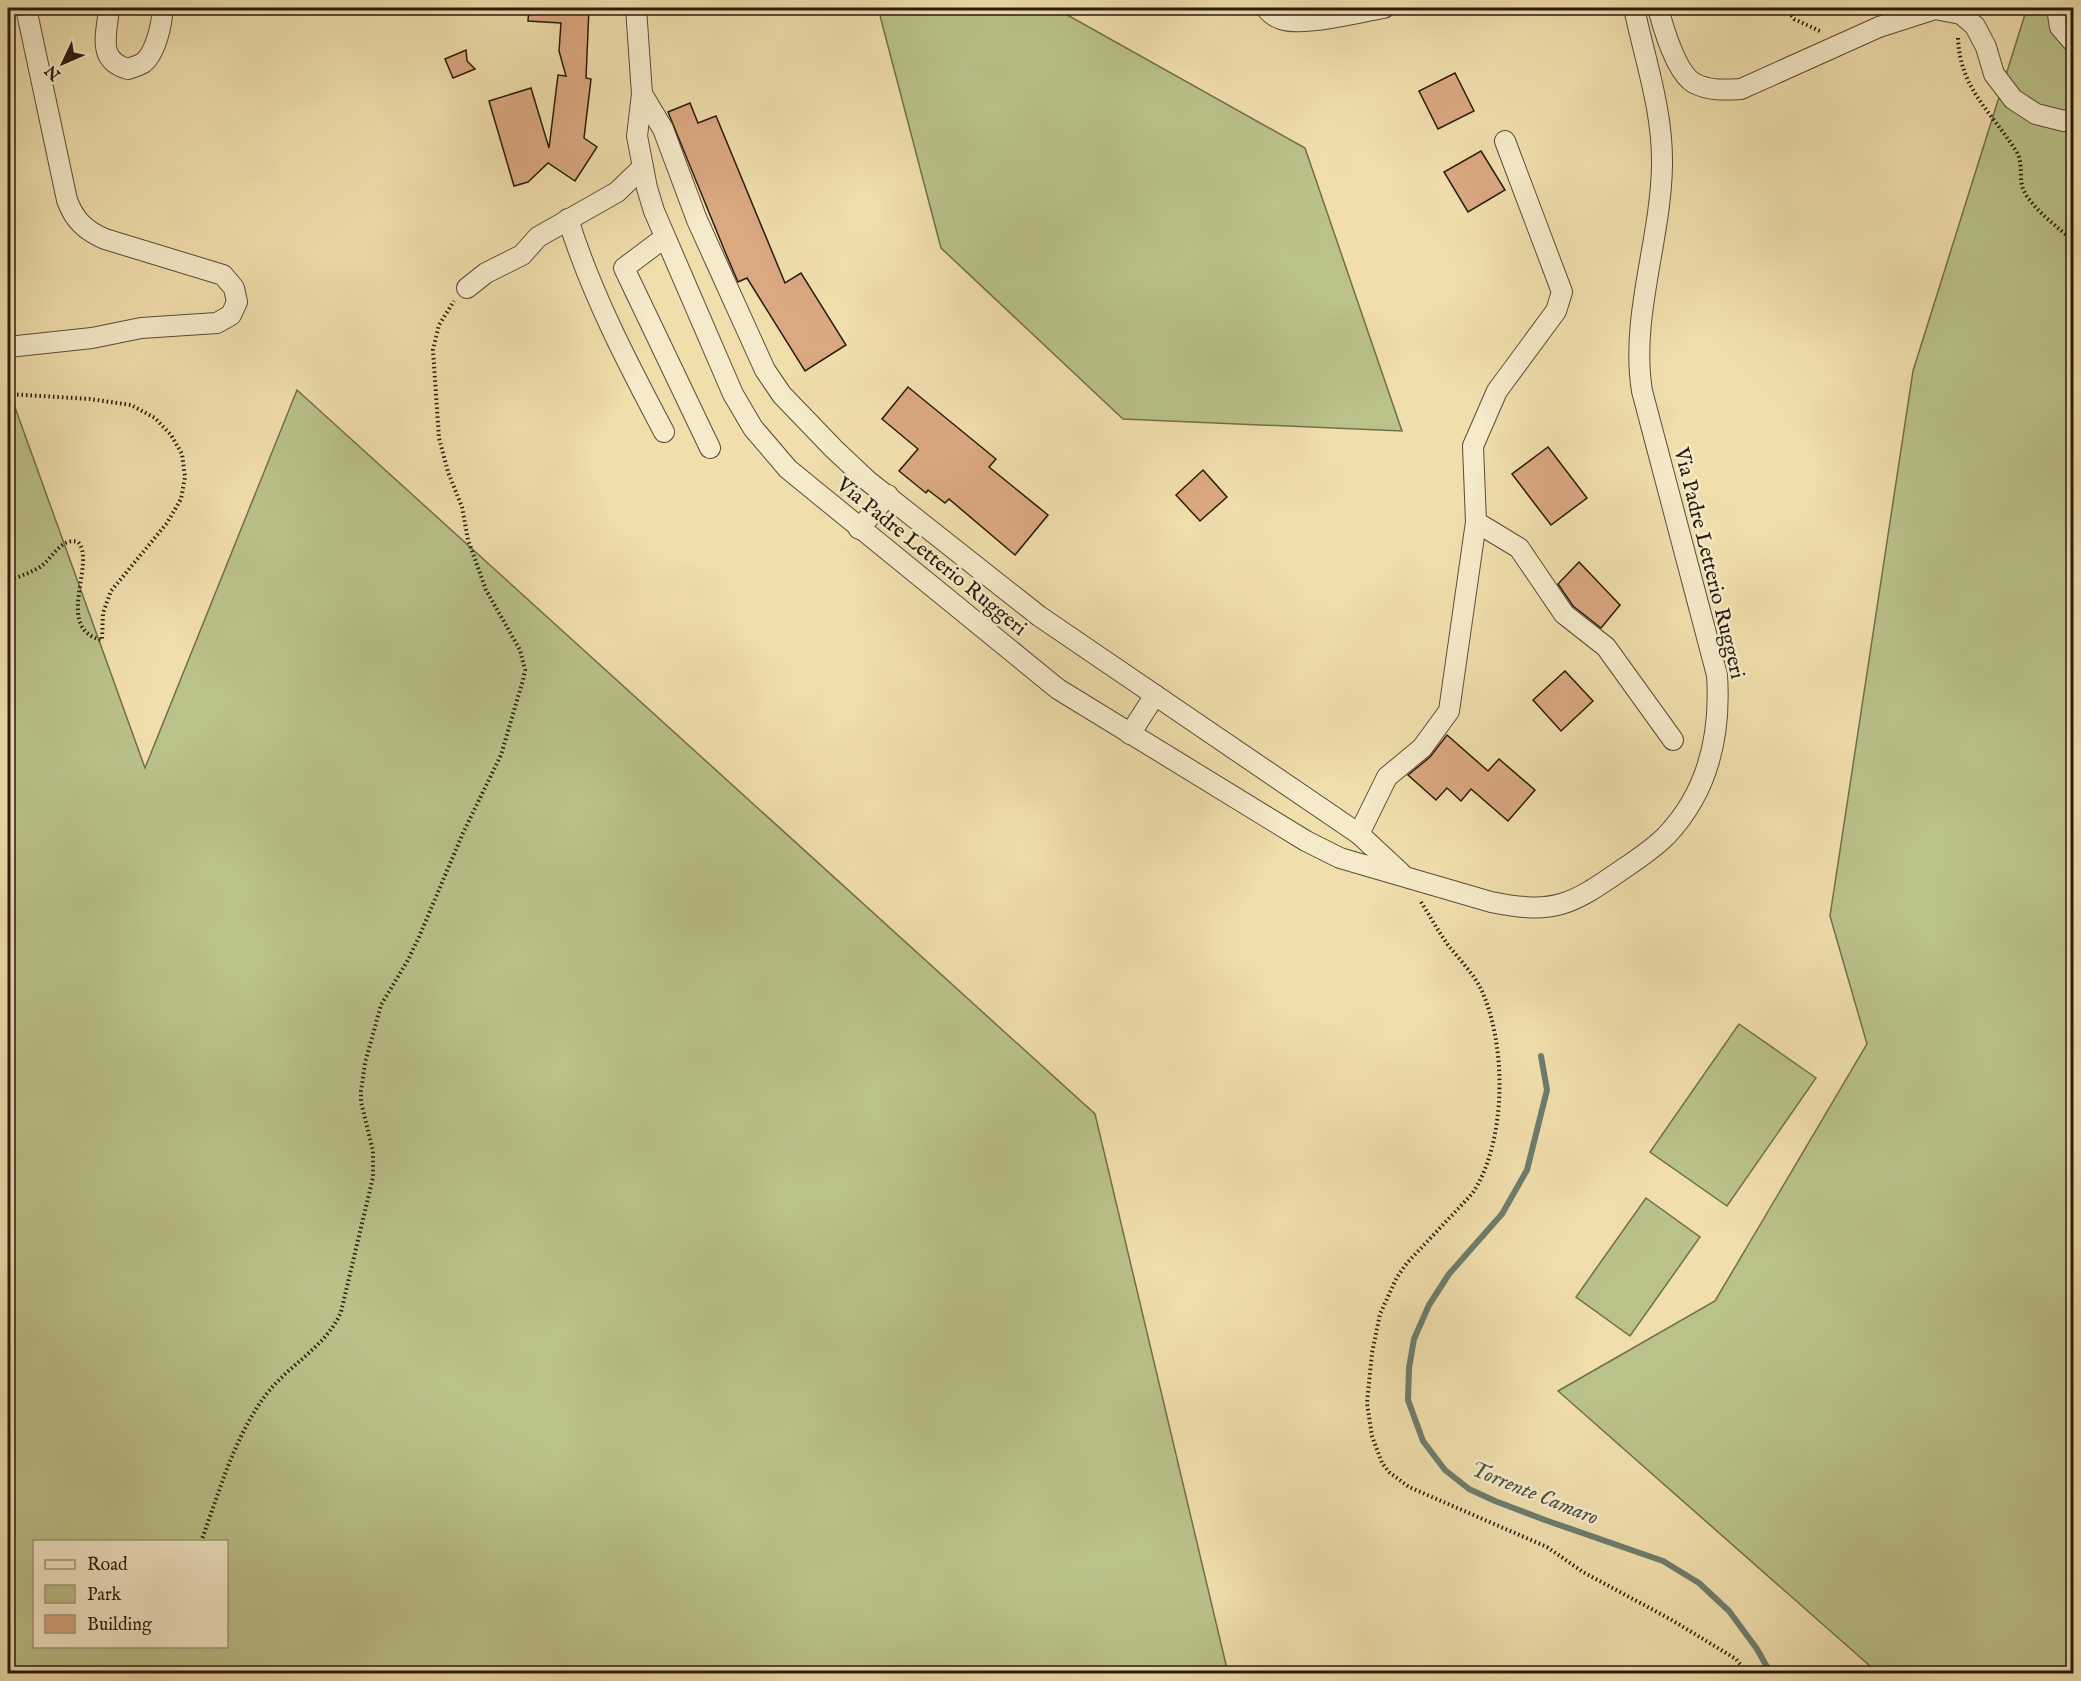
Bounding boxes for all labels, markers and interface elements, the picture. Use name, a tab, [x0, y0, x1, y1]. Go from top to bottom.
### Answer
north arrow	[33, 33, 93, 93]
text: N	[42, 60, 66, 85]
street label: Via Padre Letterio Ruggeri	[1666, 444, 1750, 682]
street label: Via Padre Letterio Ruggeri	[829, 471, 1032, 642]
water label: Torrente Camaro	[1466, 1455, 1602, 1532]
legend	[33, 1540, 228, 1648]
text: Road	[87, 1554, 128, 1577]
text: Park	[87, 1584, 122, 1607]
text: Building	[87, 1614, 152, 1637]

